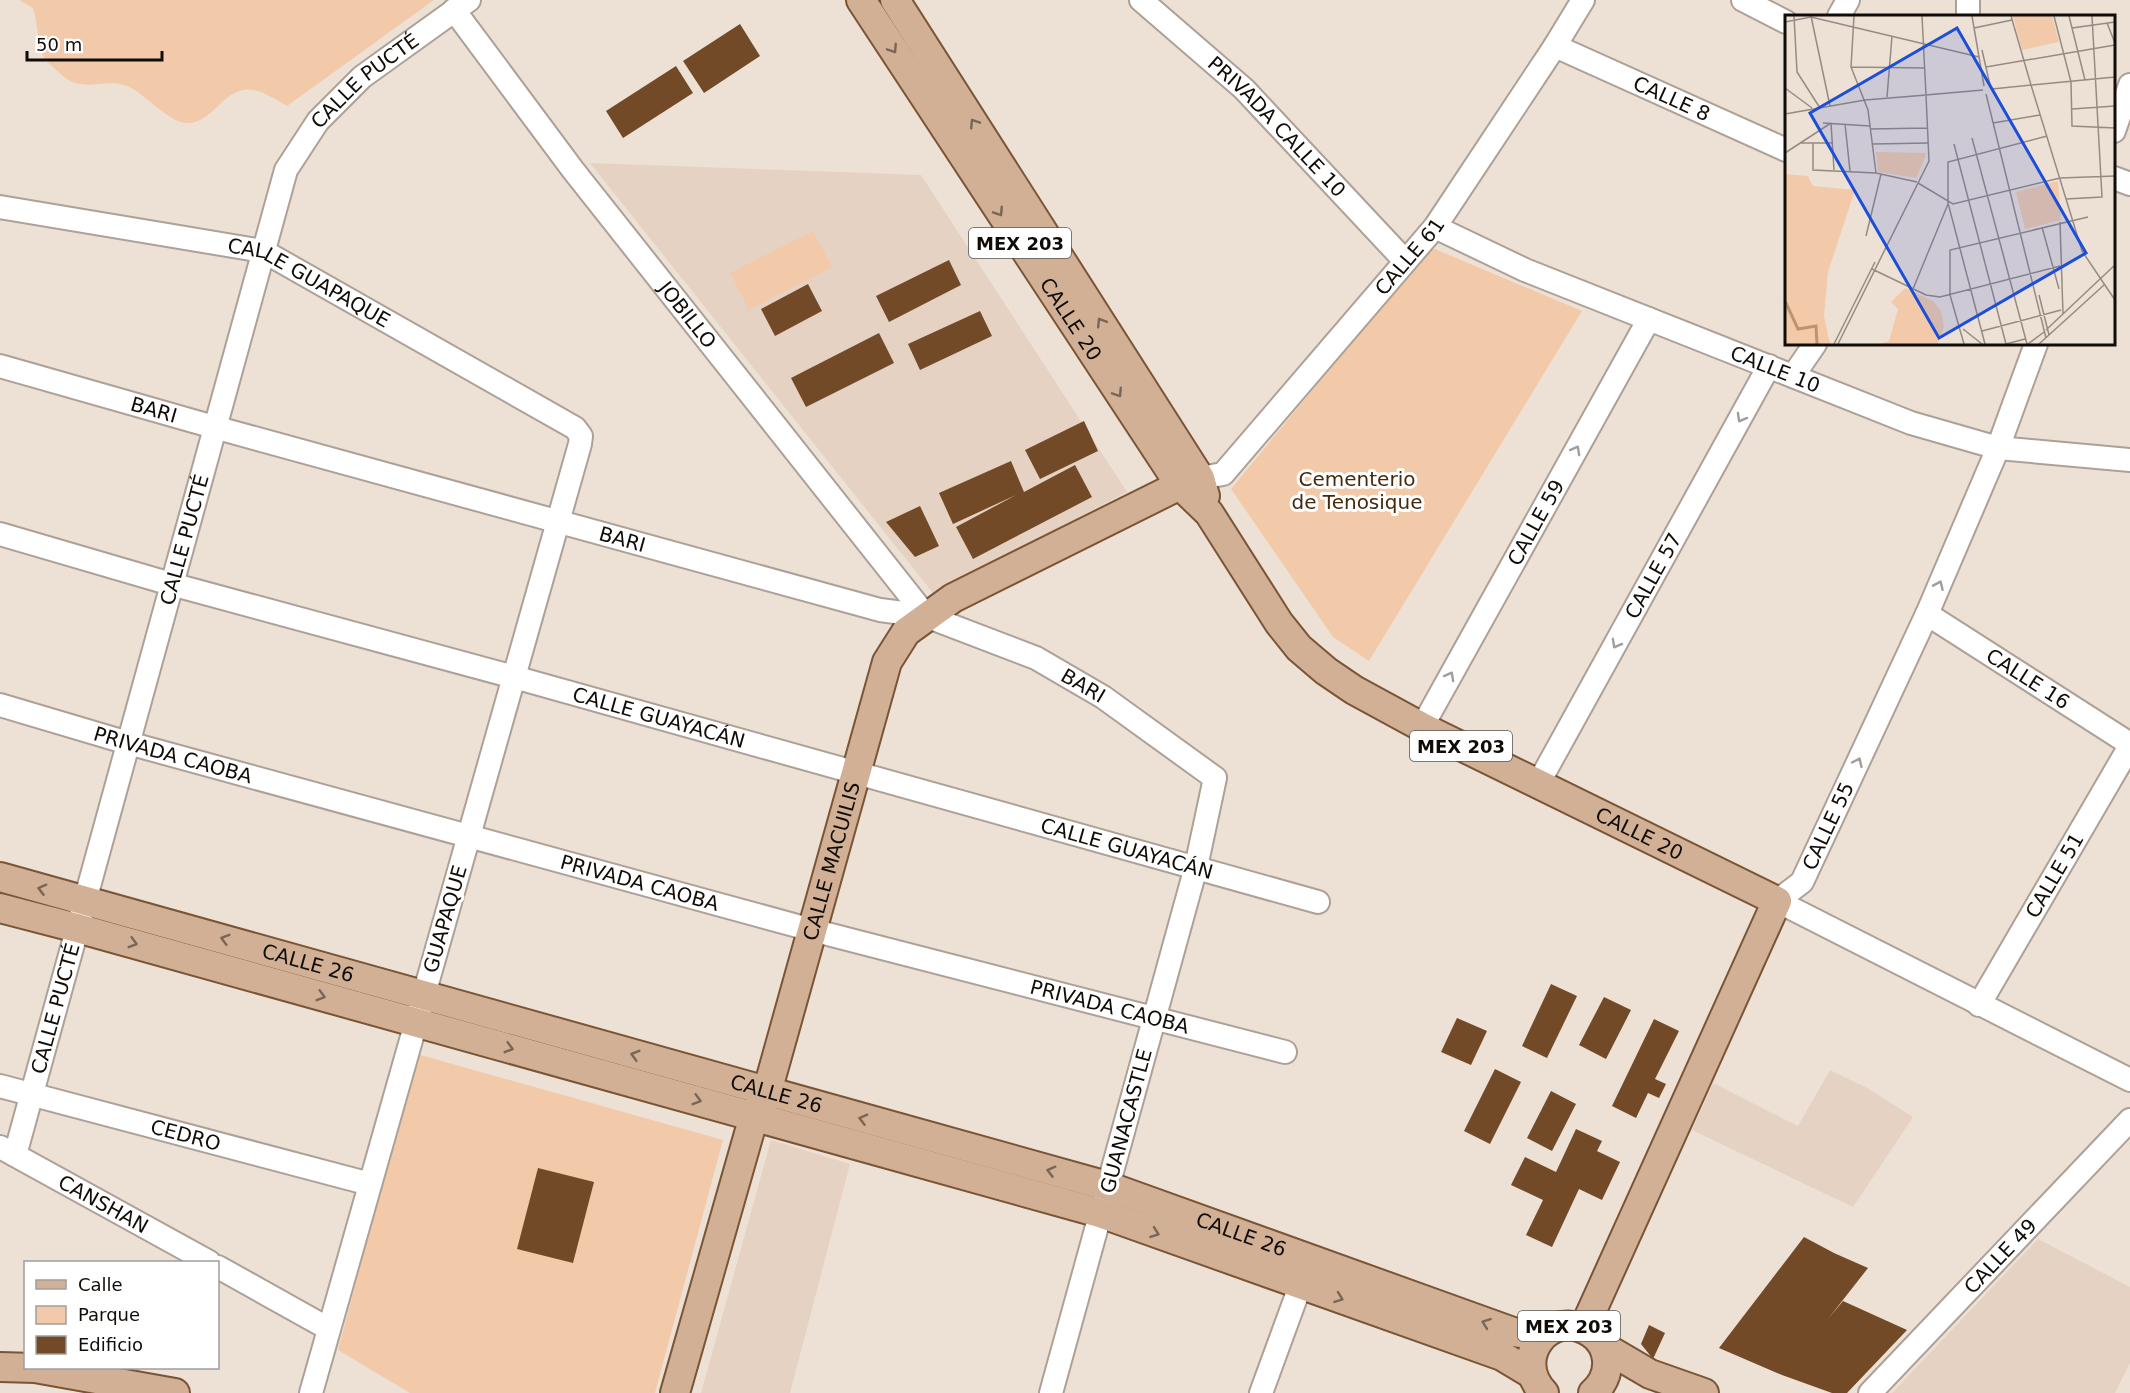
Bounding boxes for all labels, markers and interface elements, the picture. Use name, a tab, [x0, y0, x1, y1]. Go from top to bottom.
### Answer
inset map	[1785, 15, 2115, 345]
scale bar	[27, 24, 162, 62]
street label: CALLE PUCTÉ	[306, 28, 423, 133]
text: 50 m	[36, 34, 82, 55]
one-way arrow	[886, 42, 897, 53]
street label: PRIVADA CALLE 10	[1203, 51, 1351, 202]
street label: CALLE 8	[1630, 71, 1714, 126]
one-way arrow	[970, 118, 981, 129]
one-way arrow	[992, 206, 1003, 217]
street label: CALLE 61	[1370, 213, 1450, 300]
road number: MEX 203	[969, 228, 1071, 258]
street label: CALLE GUAPAQUE	[226, 233, 394, 333]
street label: CALLE 20	[1035, 273, 1107, 365]
street label: JOBILLO	[653, 275, 721, 353]
one-way arrow	[1098, 318, 1109, 329]
street label: CALLE 10	[1727, 341, 1824, 398]
one-way arrow	[1111, 386, 1122, 397]
street label: BARI	[128, 392, 180, 428]
one-way arrow	[1736, 411, 1748, 422]
one-way arrow	[1569, 446, 1580, 457]
park label: Cementerio de Tenosique	[1291, 467, 1423, 514]
street label: CALLE PUCTÉ	[155, 472, 214, 608]
street label: CALLE 59	[1502, 475, 1569, 570]
street label: BARI	[596, 521, 648, 557]
street label: CALLE 57	[1620, 529, 1686, 623]
one-way arrow	[1932, 580, 1944, 591]
one-way arrow	[1612, 637, 1623, 648]
street label: CALLE 16	[1982, 643, 2074, 714]
street label: BARI	[1057, 663, 1110, 708]
one-way arrow	[1443, 672, 1454, 682]
street label: CALLE GUAYACÁN	[570, 682, 748, 753]
street label: PRIVADA CAOBA	[91, 721, 255, 788]
road number: MEX 203	[1410, 731, 1512, 761]
one-way arrow	[1850, 758, 1862, 769]
street label: CALLE 55	[1797, 778, 1859, 874]
street label: CALLE MACUILIS	[798, 779, 865, 943]
street label: CALLE 20	[1592, 802, 1687, 865]
street label: CALLE GUAYACÁN	[1038, 813, 1216, 884]
street label: CALLE 51	[2020, 829, 2089, 922]
street label: PRIVADA CAOBA	[558, 850, 722, 916]
street label: GUAPAQUE	[418, 862, 472, 976]
one-way arrow	[38, 883, 48, 896]
one-way arrow	[220, 934, 231, 946]
one-way arrow	[128, 936, 138, 949]
street label: CALLE 26	[260, 939, 357, 987]
street label: CALLE PUCTÉ	[26, 940, 85, 1076]
street label: PRIVADA CAOBA	[1027, 975, 1192, 1039]
one-way arrow	[316, 988, 326, 1001]
one-way arrow	[503, 1041, 514, 1053]
street label: GUANACASTLE	[1095, 1046, 1157, 1196]
one-way arrow	[630, 1050, 641, 1062]
street label: CALLE 26	[728, 1069, 825, 1118]
one-way arrow	[692, 1093, 702, 1106]
street label: CEDRO	[148, 1114, 223, 1156]
one-way arrow	[858, 1114, 869, 1126]
one-way arrow	[1046, 1166, 1057, 1178]
street label: CANSHAN	[54, 1170, 153, 1238]
street label: CALLE 26	[1193, 1207, 1290, 1262]
street label: CALLE 49	[1959, 1214, 2042, 1299]
one-way arrow	[1149, 1225, 1160, 1238]
legend	[24, 1261, 219, 1369]
text: Calle	[78, 1274, 123, 1295]
one-way arrow	[1333, 1291, 1344, 1304]
text: Parque	[78, 1304, 140, 1325]
road number: MEX 203	[1518, 1311, 1620, 1341]
one-way arrow	[1481, 1317, 1492, 1330]
text: Edificio	[78, 1334, 143, 1355]

